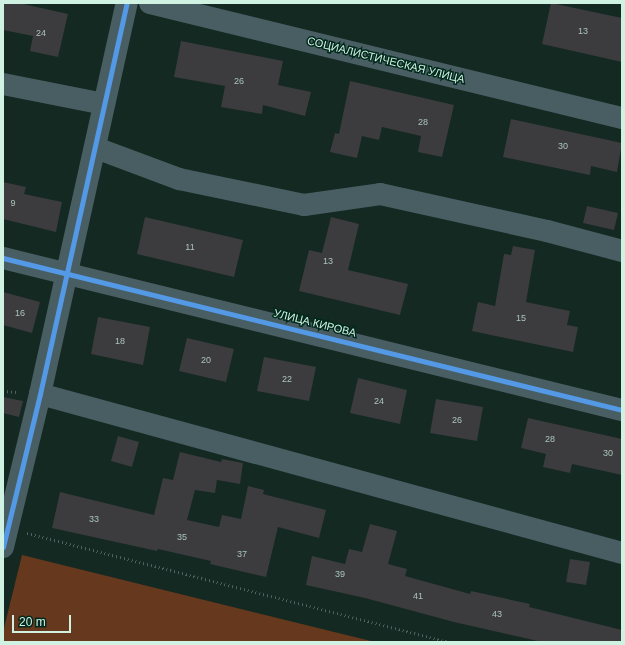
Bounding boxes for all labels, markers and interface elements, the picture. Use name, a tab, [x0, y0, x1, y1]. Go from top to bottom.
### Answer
house number: 13	[578, 26, 588, 36]
house number: 24	[36, 28, 46, 38]
street label: СОЦИАЛИСТИЧЕСКАЯ УЛИЦА	[306, 34, 466, 86]
house number: 26	[234, 76, 244, 86]
house number: 28	[418, 117, 428, 127]
house number: 30	[558, 141, 568, 151]
house number: 9	[10, 198, 16, 208]
house number: 11	[185, 242, 195, 252]
house number: 13	[323, 256, 333, 266]
street label: УЛИЦА КИРОВА	[272, 306, 358, 340]
house number: 16	[15, 308, 25, 318]
house number: 15	[516, 313, 526, 323]
house number: 18	[115, 336, 125, 346]
house number: 20	[201, 355, 211, 365]
house number: 22	[282, 374, 292, 384]
house number: 24	[374, 396, 384, 406]
house number: 26	[452, 415, 462, 425]
house number: 28	[545, 434, 555, 444]
house number: 30	[603, 448, 613, 458]
house number: 33	[89, 514, 99, 524]
house number: 35	[177, 532, 187, 542]
house number: 37	[237, 549, 247, 559]
house number: 39	[335, 569, 345, 579]
house number: 41	[413, 591, 423, 601]
scale bar	[14, 607, 73, 633]
house number: 43	[492, 609, 502, 619]
text: 20 m	[19, 615, 46, 629]

